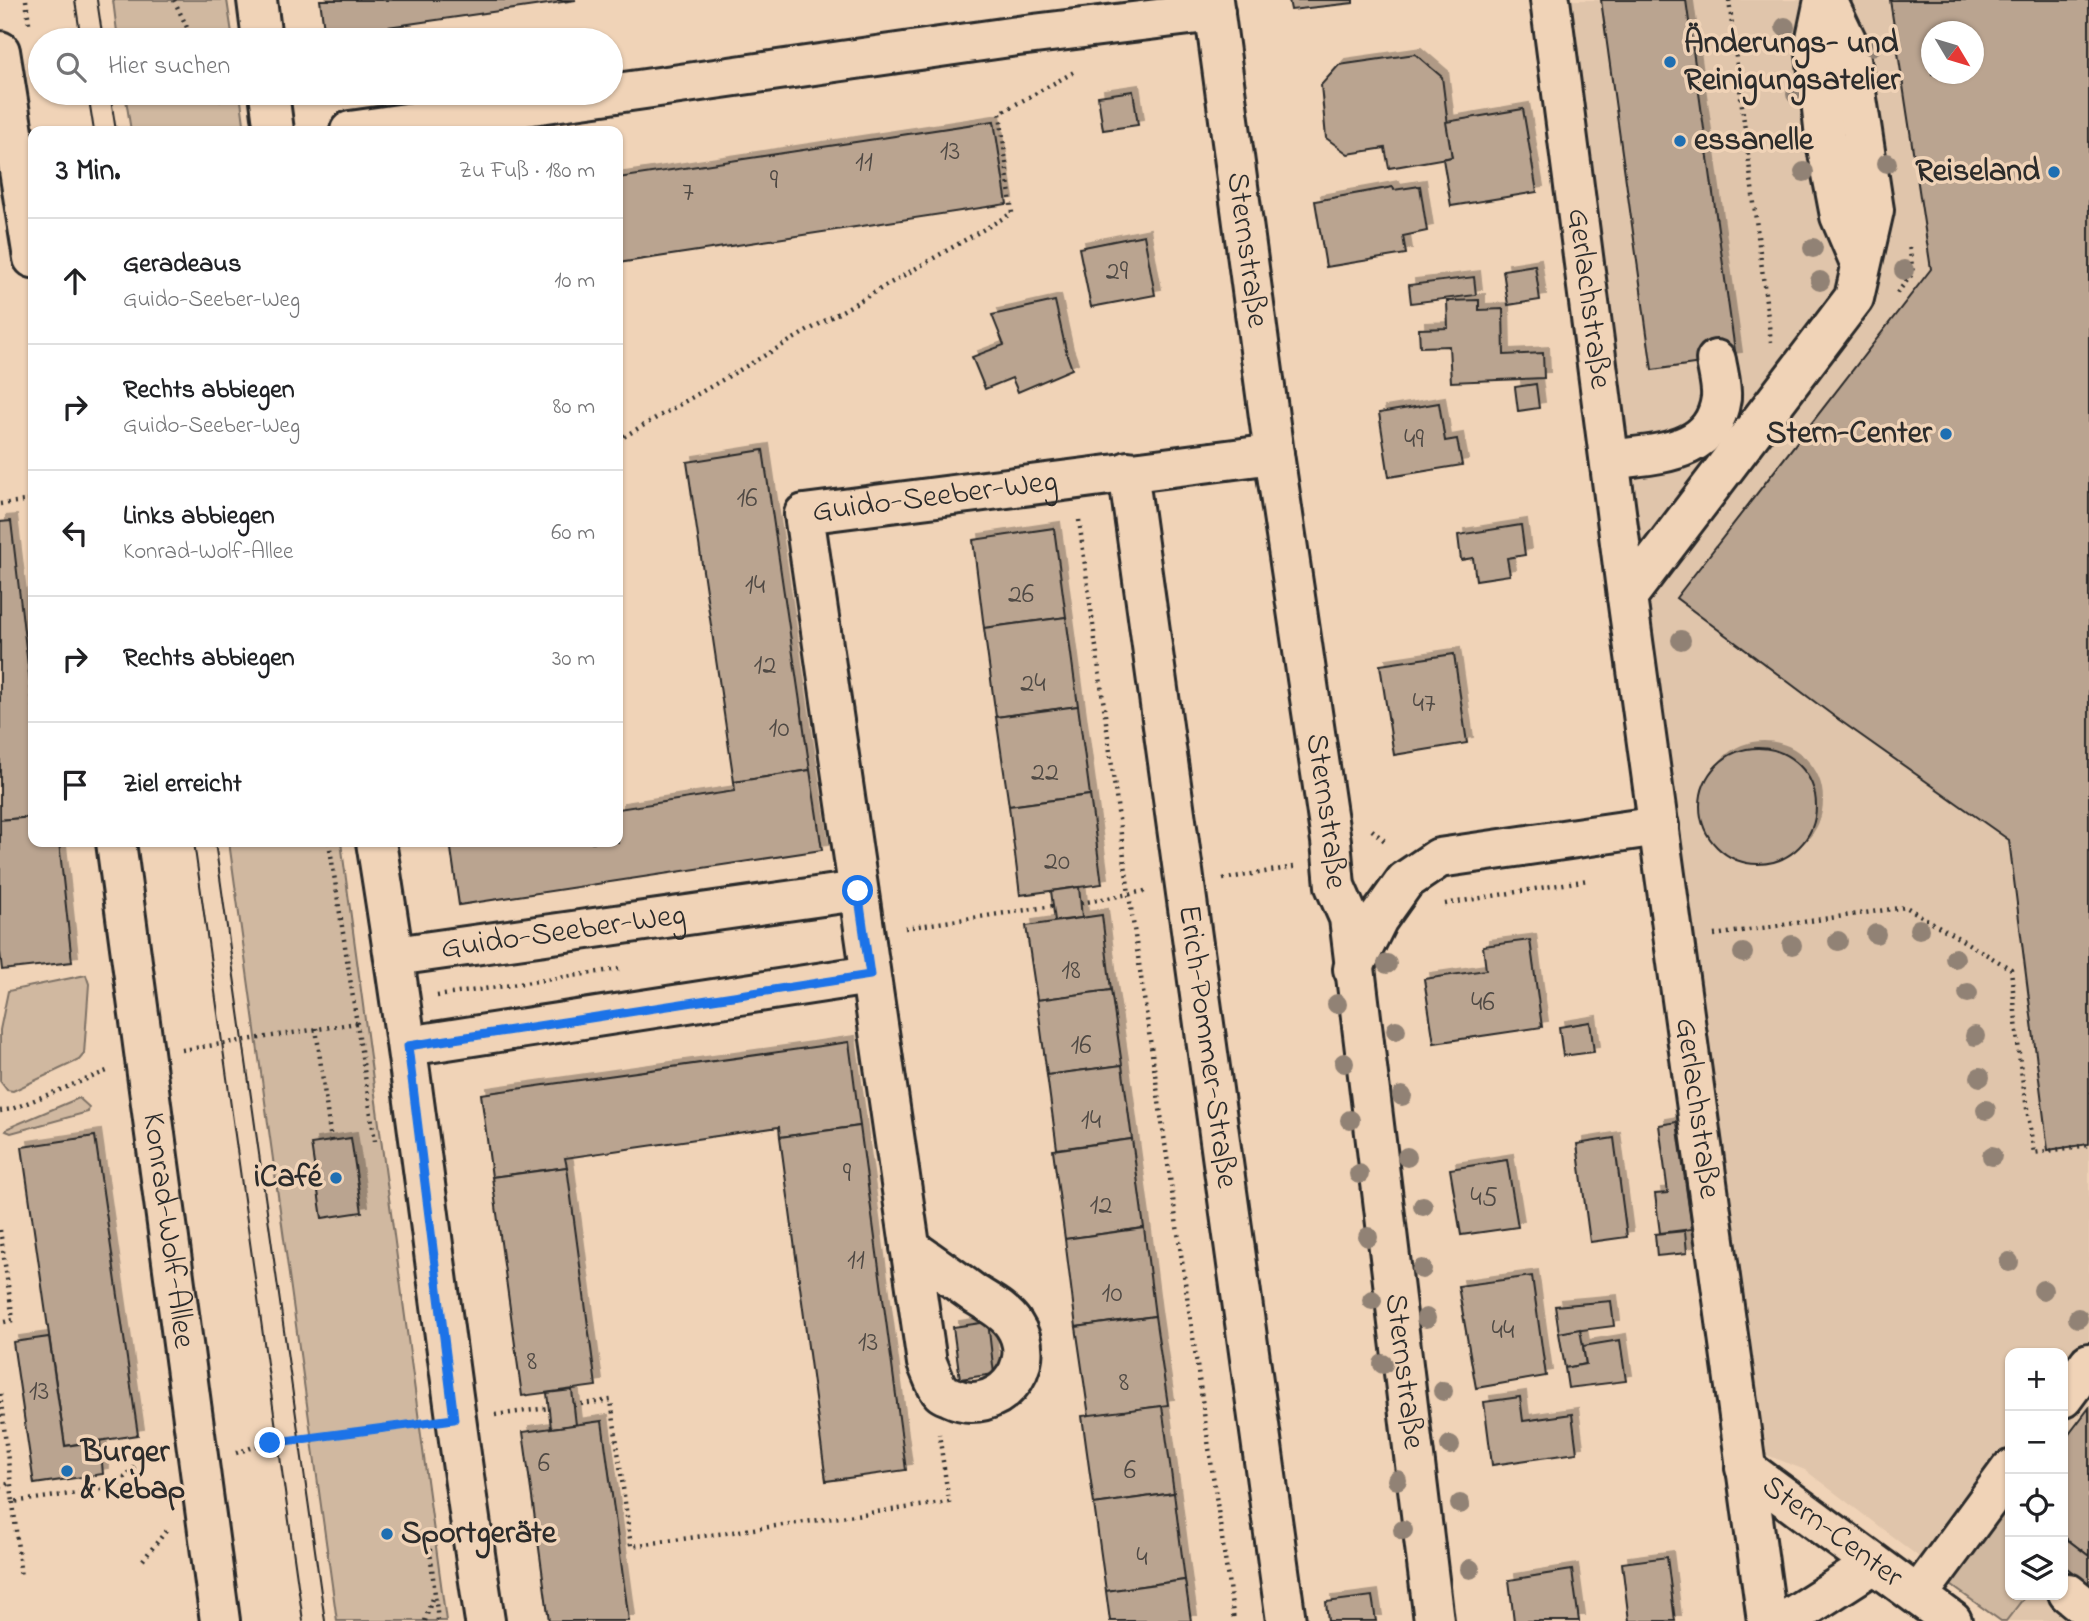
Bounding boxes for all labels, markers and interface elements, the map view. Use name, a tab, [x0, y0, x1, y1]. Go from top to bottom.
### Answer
place label: Änderungs- und Reinigungsatelier	[1684, 21, 1901, 106]
north arrow	[1921, 21, 1984, 84]
search box	[28, 28, 623, 105]
icon: search	[52, 48, 90, 86]
text: Hier suchen	[108, 48, 230, 86]
marker: Änderungs- und Reinigungsatelier	[1662, 54, 1678, 70]
place label: essanelle	[1694, 118, 1815, 165]
house number: 13	[940, 132, 960, 173]
marker: essanelle	[1672, 133, 1688, 149]
house number: 11	[855, 143, 873, 184]
place label: Reiseland	[1915, 149, 2040, 196]
text: 3 Min.	[56, 150, 120, 194]
text: Zu Fuß · 180 m	[459, 155, 595, 188]
house number: 9	[770, 161, 779, 202]
marker: Reiseland	[2046, 164, 2062, 180]
street label: Sternstraße	[1213, 169, 1280, 331]
house number: 7	[682, 173, 694, 214]
street label: Gerlachstraße	[1554, 205, 1624, 392]
text: Geradeaus	[123, 246, 241, 284]
house number: 29	[1106, 252, 1129, 293]
icon: ahead	[56, 262, 94, 300]
text: 10 m	[554, 265, 595, 298]
text: Guido-Seeber-Weg	[123, 284, 300, 317]
text: Rechts abbiegen	[123, 372, 295, 410]
icon: right	[56, 388, 94, 426]
text: 80 m	[553, 391, 595, 424]
text: Guido-Seeber-Weg	[123, 410, 300, 443]
place label: Stern-Center	[1766, 411, 1933, 458]
house number: 49	[1404, 420, 1425, 461]
marker: Stern-Center	[1938, 426, 1954, 442]
street label: Guido-Seeber-Weg	[810, 458, 1060, 536]
house number: 16	[736, 479, 758, 520]
text: Links abbiegen	[123, 498, 274, 536]
icon: left	[56, 514, 94, 552]
text: 60 m	[551, 517, 595, 550]
text: Konrad-Wolf-Allee	[123, 536, 293, 569]
house number: 14	[745, 566, 766, 607]
house number: 26	[1008, 575, 1034, 616]
icon: right	[56, 640, 94, 678]
text: Rechts abbiegen	[123, 640, 295, 678]
text: 30 m	[552, 643, 595, 676]
house number: 12	[754, 646, 776, 687]
house number: 24	[1020, 664, 1046, 705]
house number: 47	[1412, 684, 1436, 725]
house number: 10	[768, 709, 790, 750]
street label: Sternstraße	[1292, 730, 1359, 892]
house number: 22	[1031, 753, 1059, 794]
icon: arrive	[56, 766, 94, 804]
text: Ziel erreicht	[123, 766, 242, 804]
house number: 20	[1044, 842, 1070, 883]
route start	[842, 875, 873, 906]
street label: Guido-Seeber-Weg	[438, 892, 689, 973]
street label: Erich-Pommer-Straße	[1164, 902, 1250, 1192]
house number: 18	[1061, 951, 1081, 992]
house number: 46	[1471, 983, 1495, 1024]
street label: Gerlachstraße	[1661, 1015, 1733, 1202]
house number: 16	[1070, 1026, 1092, 1067]
house number: 14	[1081, 1101, 1102, 1142]
street label: Konrad-Wolf-Allee	[129, 1110, 207, 1352]
house number: 9	[843, 1154, 852, 1195]
place label: iCafé	[254, 1155, 324, 1202]
marker: iCafé	[328, 1170, 344, 1186]
house number: 45	[1470, 1178, 1498, 1219]
house number: 12	[1090, 1186, 1112, 1227]
house number: 11	[847, 1241, 865, 1282]
house number: 10	[1101, 1274, 1123, 1315]
street label: Sternstraße	[1371, 1291, 1437, 1453]
house number: 44	[1491, 1311, 1515, 1352]
house number: 13	[858, 1323, 878, 1364]
house number: 8	[527, 1342, 537, 1383]
map controls	[2005, 1348, 2068, 1600]
button: +	[2005, 1348, 2068, 1411]
house number: 8	[1119, 1363, 1129, 1404]
house number: 13	[29, 1372, 49, 1413]
button: −	[2005, 1411, 2068, 1474]
route end	[254, 1427, 285, 1458]
place label: Burger & Kebap	[79, 1430, 185, 1514]
house number: 6	[538, 1444, 550, 1485]
house number: 6	[1124, 1451, 1136, 1492]
marker: Burger & Kebap	[59, 1463, 75, 1479]
street label: Stern-Center	[1751, 1464, 1913, 1601]
button: locate	[2005, 1474, 2068, 1537]
place label: Sportgeräte	[401, 1511, 558, 1559]
marker: Sportgeräte	[379, 1526, 395, 1542]
button: layers	[2005, 1537, 2068, 1600]
house number: 4	[1136, 1538, 1148, 1579]

